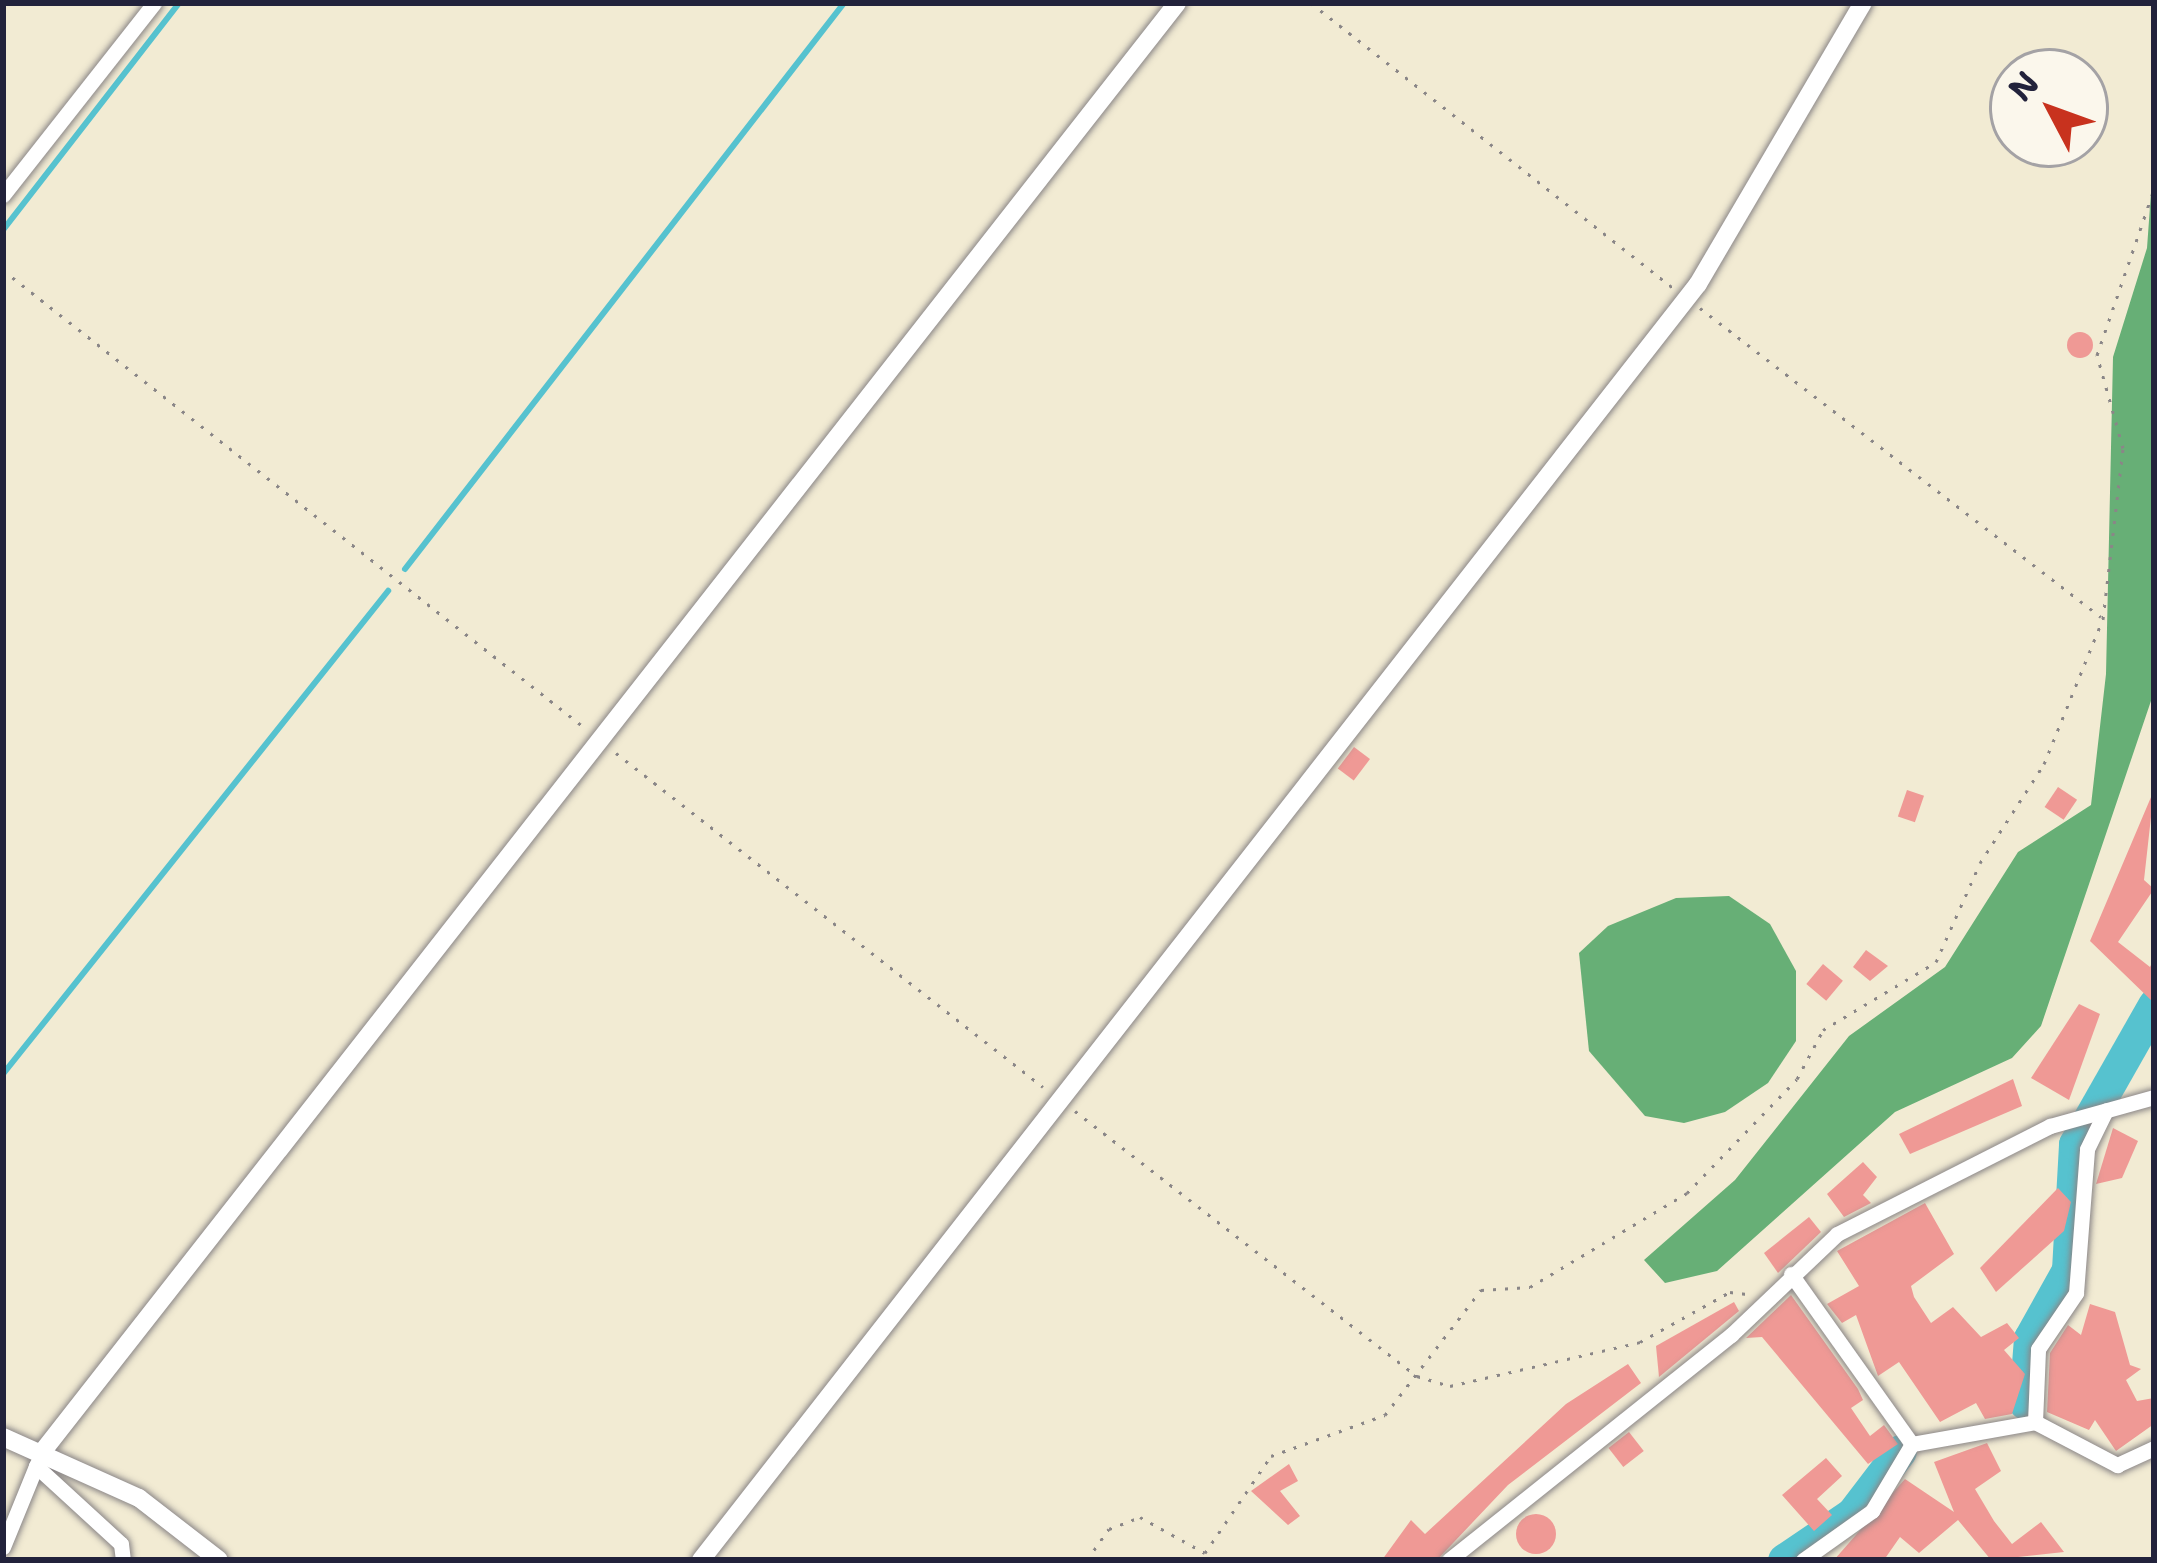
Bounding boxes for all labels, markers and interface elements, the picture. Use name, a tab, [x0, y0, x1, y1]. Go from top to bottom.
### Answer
north arrow	[1989, 48, 2109, 168]
text: N	[1998, 61, 2049, 111]

